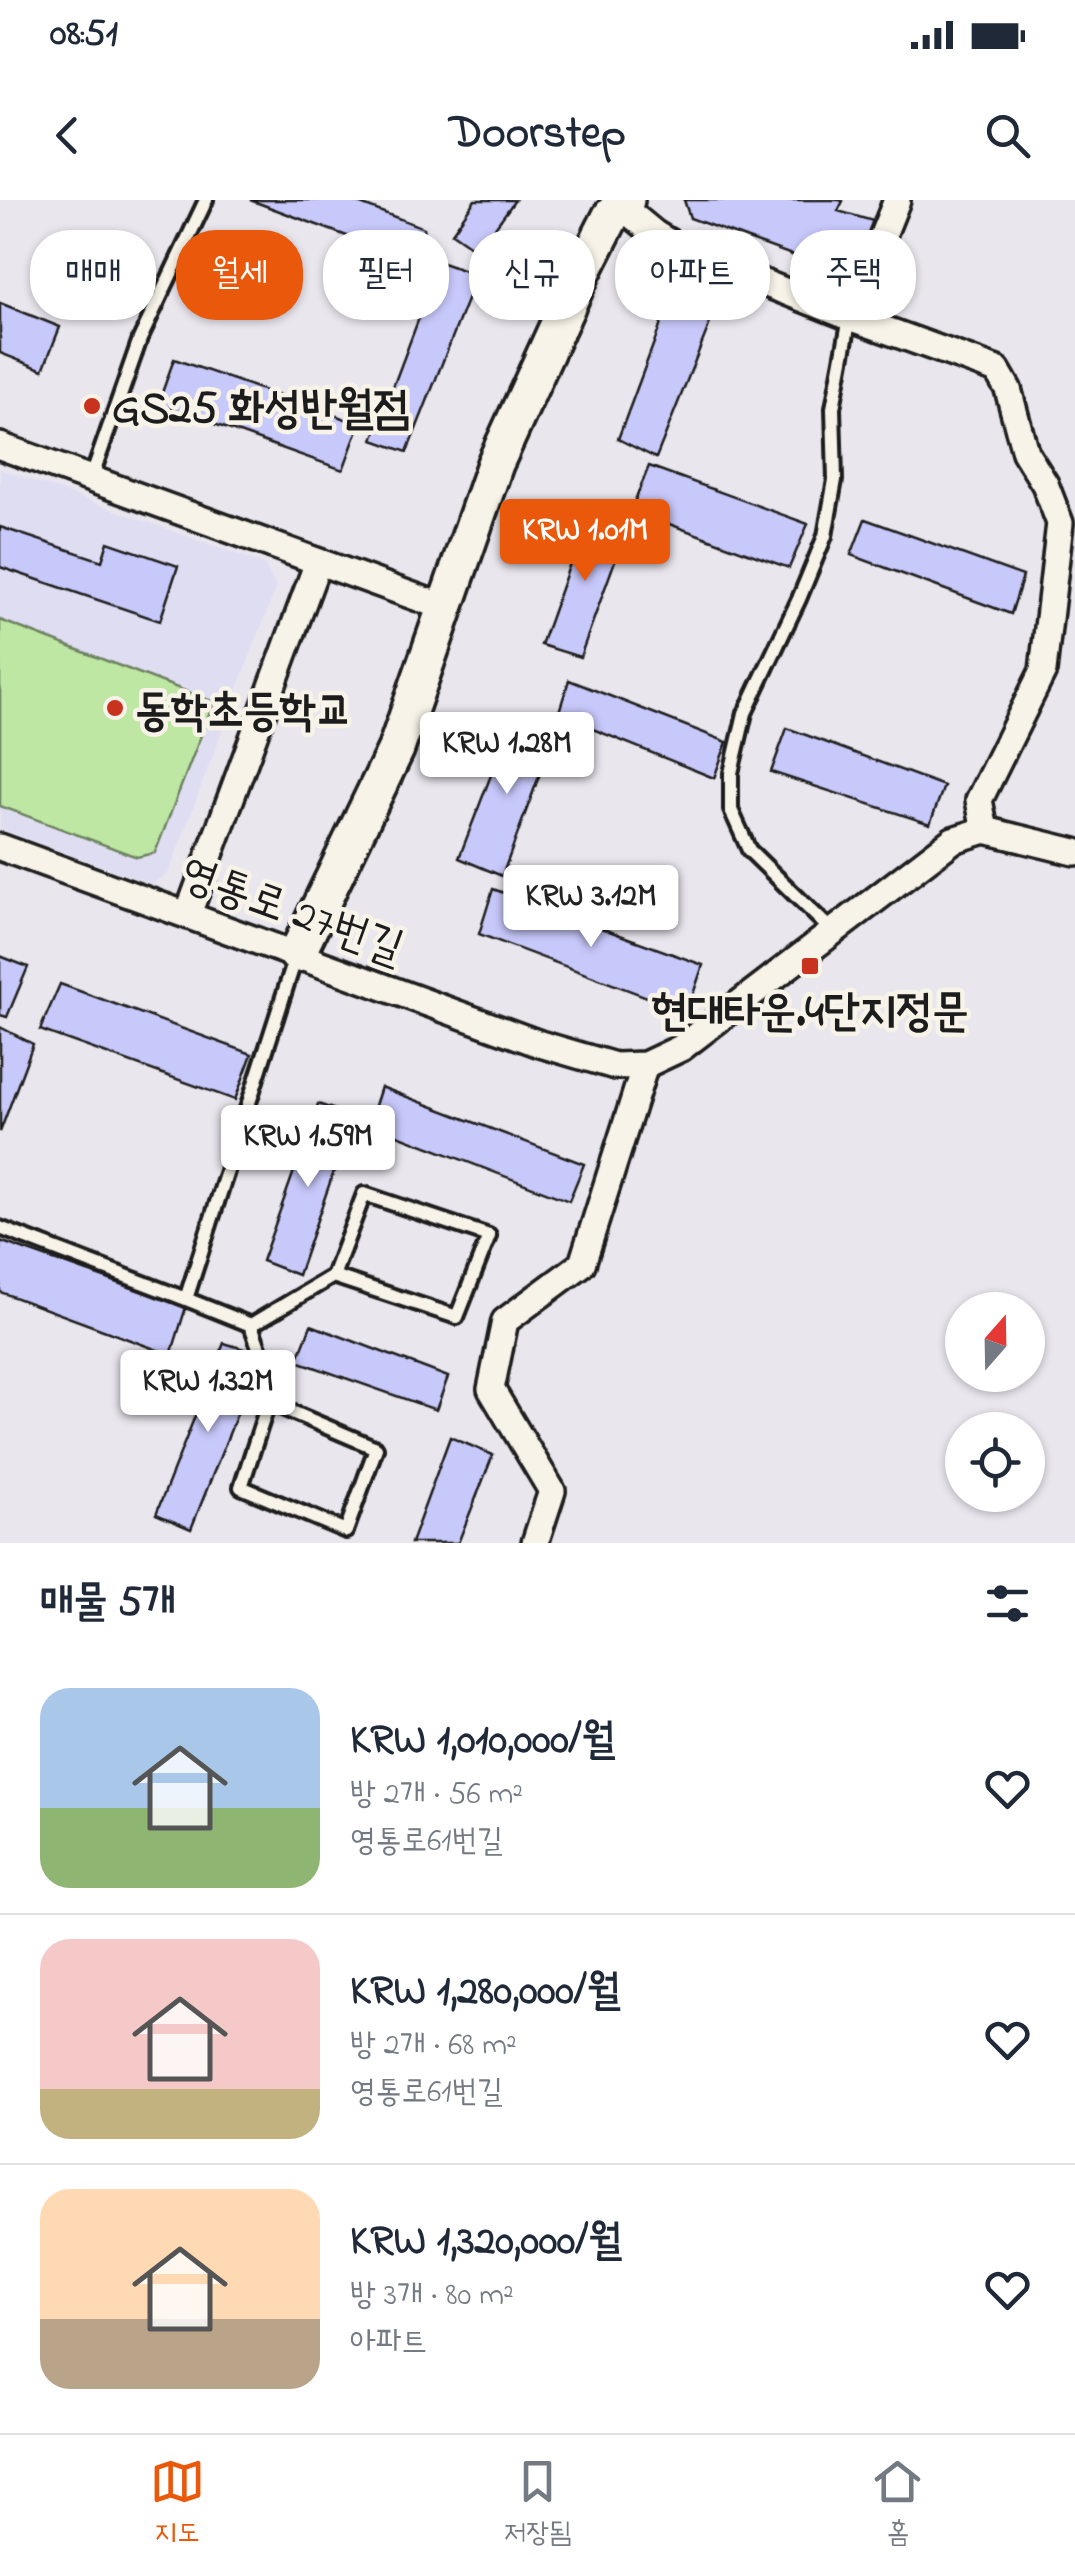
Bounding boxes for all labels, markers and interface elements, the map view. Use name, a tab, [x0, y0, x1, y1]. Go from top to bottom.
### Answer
text: 08:51	[50, 7, 118, 63]
text: Doorstep	[449, 102, 626, 168]
icon: back	[40, 108, 95, 163]
icon: search	[980, 108, 1035, 163]
chip: 매매	[30, 230, 156, 320]
chip: 월세	[176, 230, 303, 320]
chip: 필터	[323, 230, 449, 320]
chip: 신규	[469, 230, 595, 320]
chip: 아파트	[615, 230, 770, 320]
chip: 주택	[790, 230, 916, 320]
place label: GS25 화성반월점	[112, 378, 410, 444]
marker: GS25 화성반월점	[81, 395, 103, 417]
pin: KRW 1.01M	[471, 499, 699, 584]
text: KRW 1.01M	[522, 508, 648, 555]
place label: 동학초등학교	[135, 680, 352, 746]
marker: 동학초등학교	[104, 697, 126, 719]
pin: KRW 1.28M	[393, 712, 621, 797]
text: KRW 1.28M	[442, 721, 572, 768]
street label: 영통로 27번길	[170, 842, 412, 984]
pin: KRW 3.12M	[477, 865, 705, 950]
text: KRW 3.12M	[525, 874, 657, 921]
marker: 현대타운.4단지정문	[799, 955, 821, 977]
place label: 현대타운.4단지정문	[651, 981, 969, 1047]
pin: KRW 1.59M	[194, 1105, 422, 1190]
text: KRW 1.59M	[243, 1114, 373, 1161]
north arrow	[945, 1292, 1045, 1392]
map controls	[945, 1292, 1045, 1512]
pin: KRW 1.32M	[94, 1350, 322, 1435]
text: KRW 1.32M	[142, 1359, 274, 1406]
button: locate	[945, 1412, 1045, 1512]
text: 매물 5개	[40, 1573, 176, 1634]
icon: filters	[980, 1576, 1035, 1631]
text: KRW 1,010,000/월	[350, 1711, 615, 1772]
icon: home	[120, 1728, 240, 1848]
icon: heart	[980, 1761, 1035, 1816]
text: 방 2개 · 56 m²	[350, 1772, 523, 1819]
text: 영통로61번길	[350, 1819, 503, 1866]
text: KRW 1,280,000/월	[350, 1962, 620, 2023]
icon: home	[120, 1979, 240, 2099]
icon: heart	[980, 2012, 1035, 2067]
text: 방 2개 · 68 m²	[350, 2023, 517, 2070]
text: 영통로61번길	[350, 2070, 503, 2117]
text: KRW 1,320,000/월	[350, 2212, 622, 2273]
icon: home	[120, 2229, 240, 2349]
icon: heart	[980, 2262, 1035, 2317]
text: 방 3개 · 80 m²	[350, 2273, 514, 2320]
text: 아파트	[350, 2320, 427, 2367]
tab: 지도	[150, 2454, 205, 2555]
tab: 저장됨	[504, 2454, 571, 2555]
tab: 홈	[870, 2454, 925, 2555]

